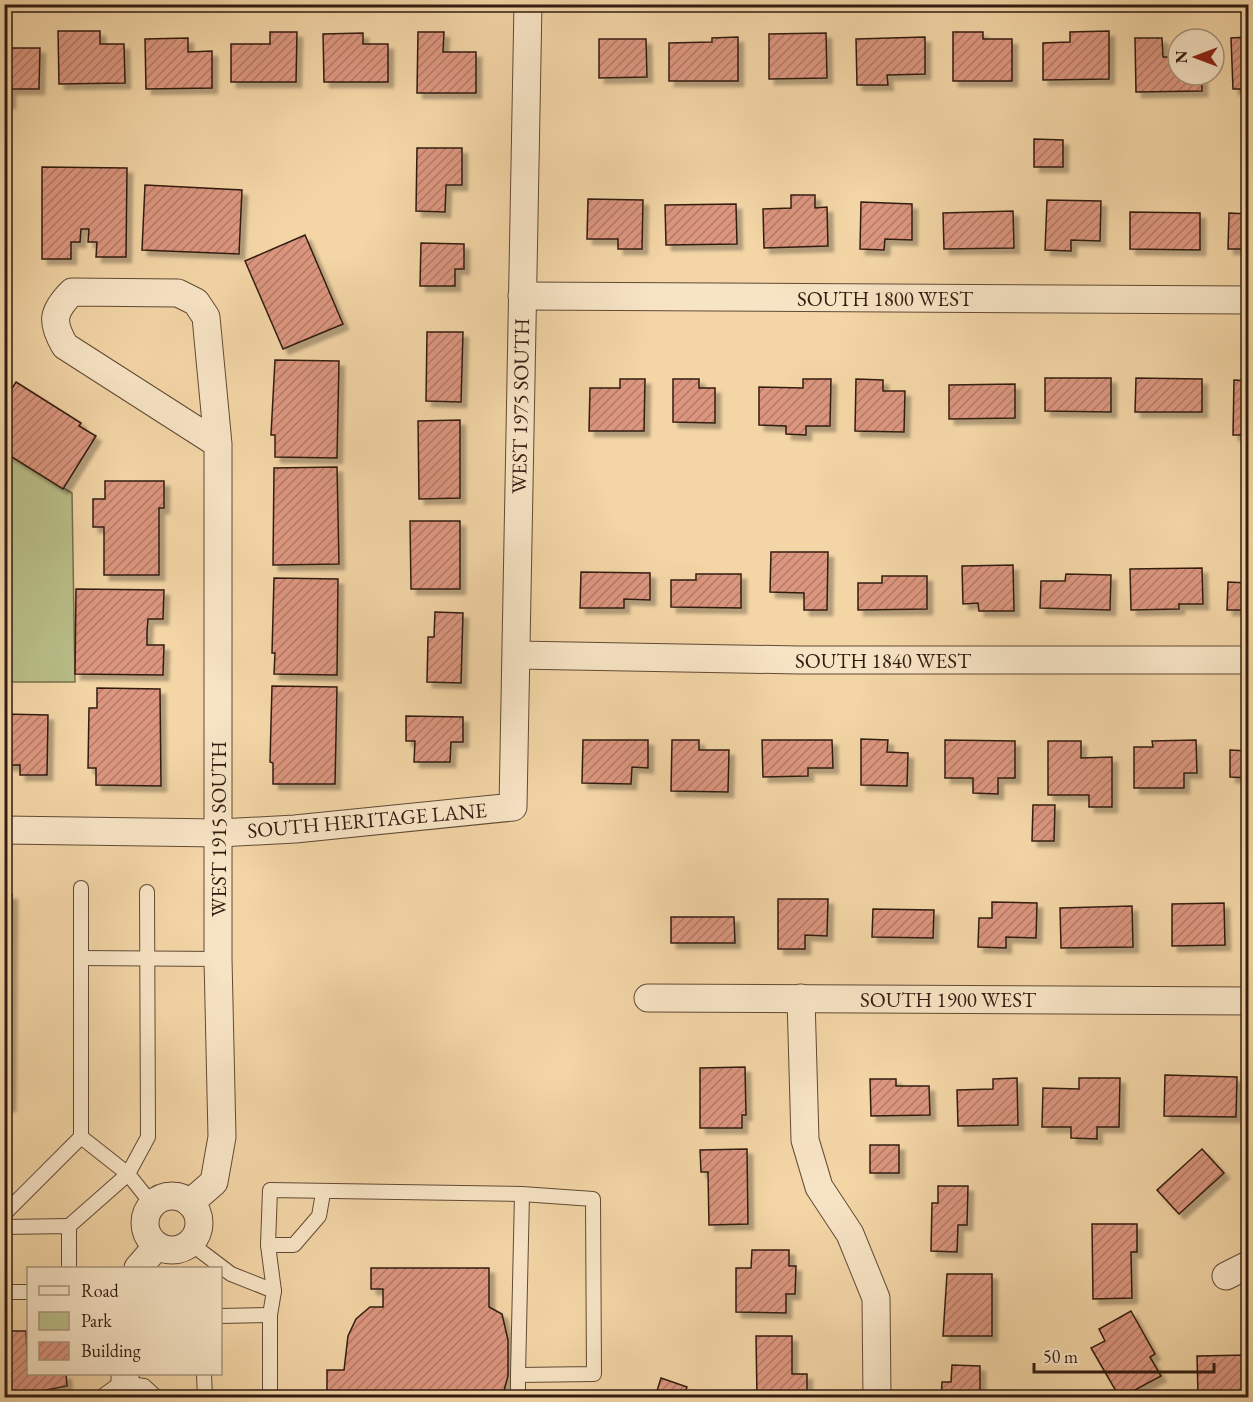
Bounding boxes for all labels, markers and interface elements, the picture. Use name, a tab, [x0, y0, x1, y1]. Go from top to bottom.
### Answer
north arrow	[1166, 27, 1226, 87]
text: N	[1171, 50, 1192, 63]
street label: SOUTH 1800 WEST	[797, 285, 974, 312]
street label: WEST 1975 SOUTH	[505, 318, 535, 494]
street label: SOUTH 1840 WEST	[795, 647, 972, 674]
street label: WEST 1915 SOUTH	[205, 741, 232, 917]
street label: SOUTH HERITAGE LANE	[246, 796, 488, 844]
street label: SOUTH 1900 WEST	[860, 986, 1037, 1013]
legend	[27, 1267, 222, 1375]
text: Road	[81, 1279, 120, 1302]
text: Park	[81, 1309, 112, 1332]
scale bar	[1034, 1336, 1214, 1374]
text: Building	[81, 1339, 141, 1362]
text: 50 m	[1043, 1345, 1078, 1368]

